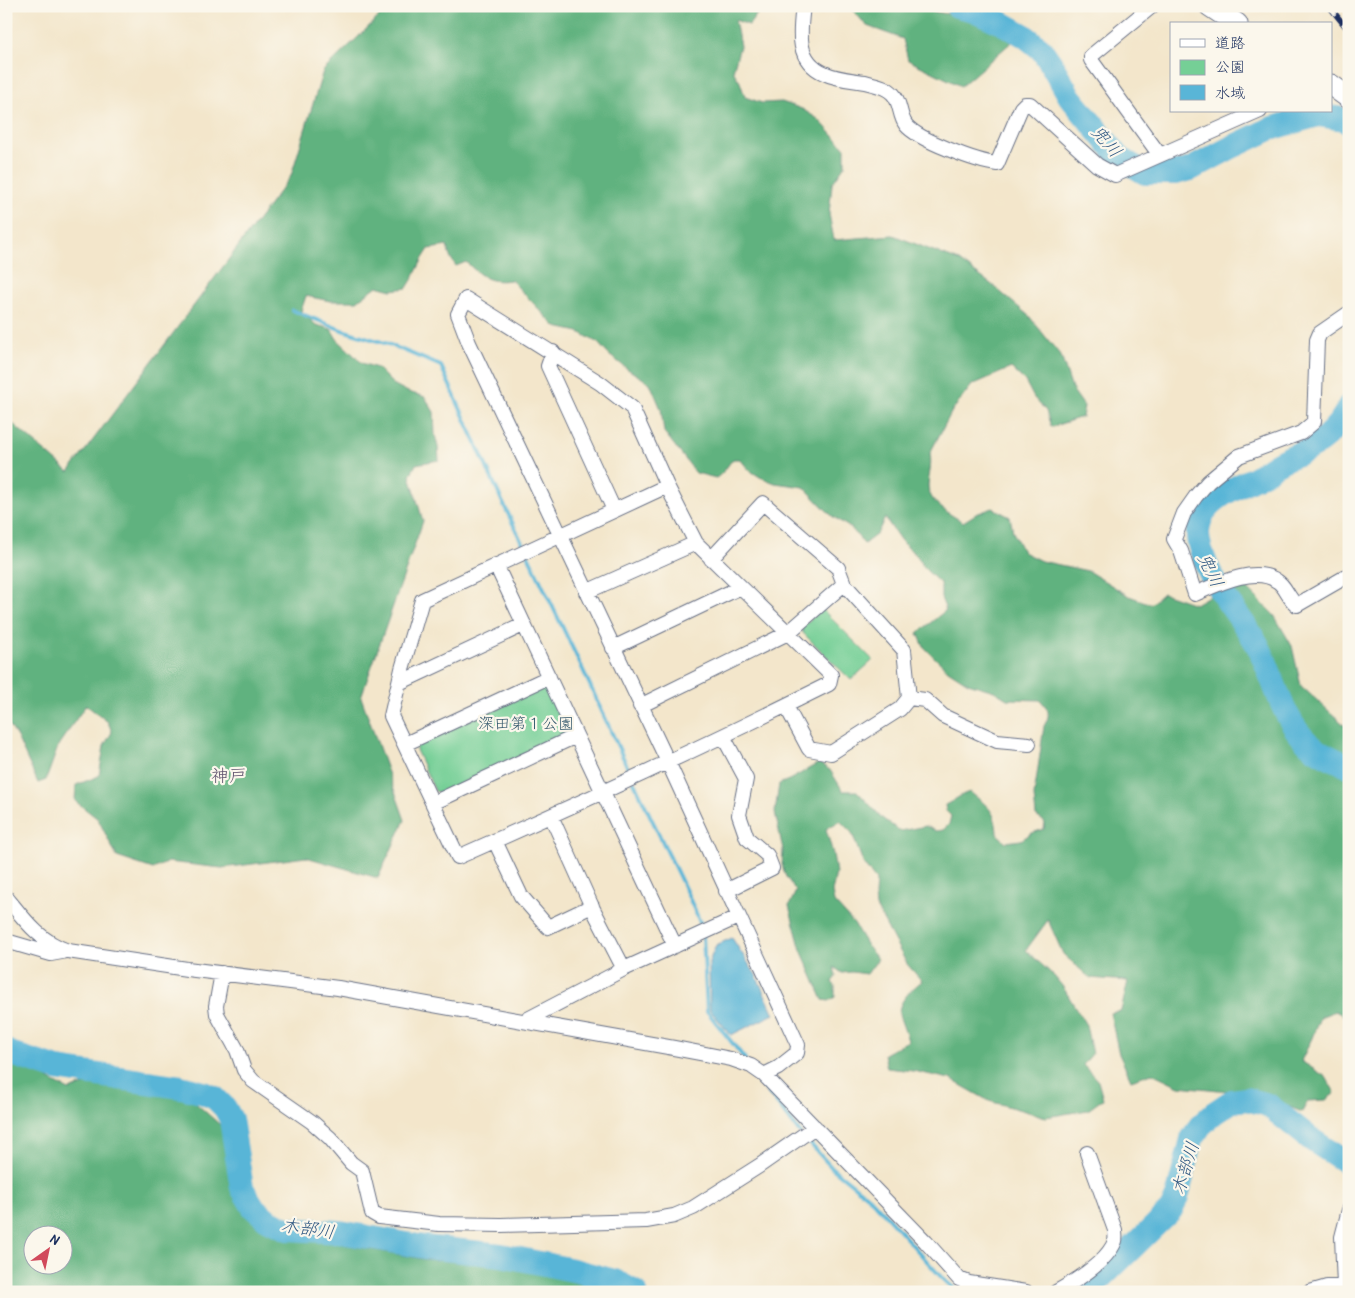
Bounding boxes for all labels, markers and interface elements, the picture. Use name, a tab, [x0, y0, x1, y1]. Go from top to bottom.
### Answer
legend	[1170, 22, 1332, 112]
text: 道路	[1215, 32, 1245, 53]
text: 公園	[1215, 56, 1245, 77]
text: 水域	[1215, 82, 1245, 103]
water label: 兜川	[1086, 119, 1128, 163]
water label: 兜川	[1192, 548, 1230, 592]
park label: 深田第１公園	[478, 712, 574, 734]
district label: 神戸	[211, 763, 247, 788]
water label: 木部川	[1165, 1139, 1205, 1197]
water label: 木部川	[280, 1212, 336, 1244]
north arrow	[22, 1226, 72, 1276]
text: N	[47, 1229, 64, 1249]

